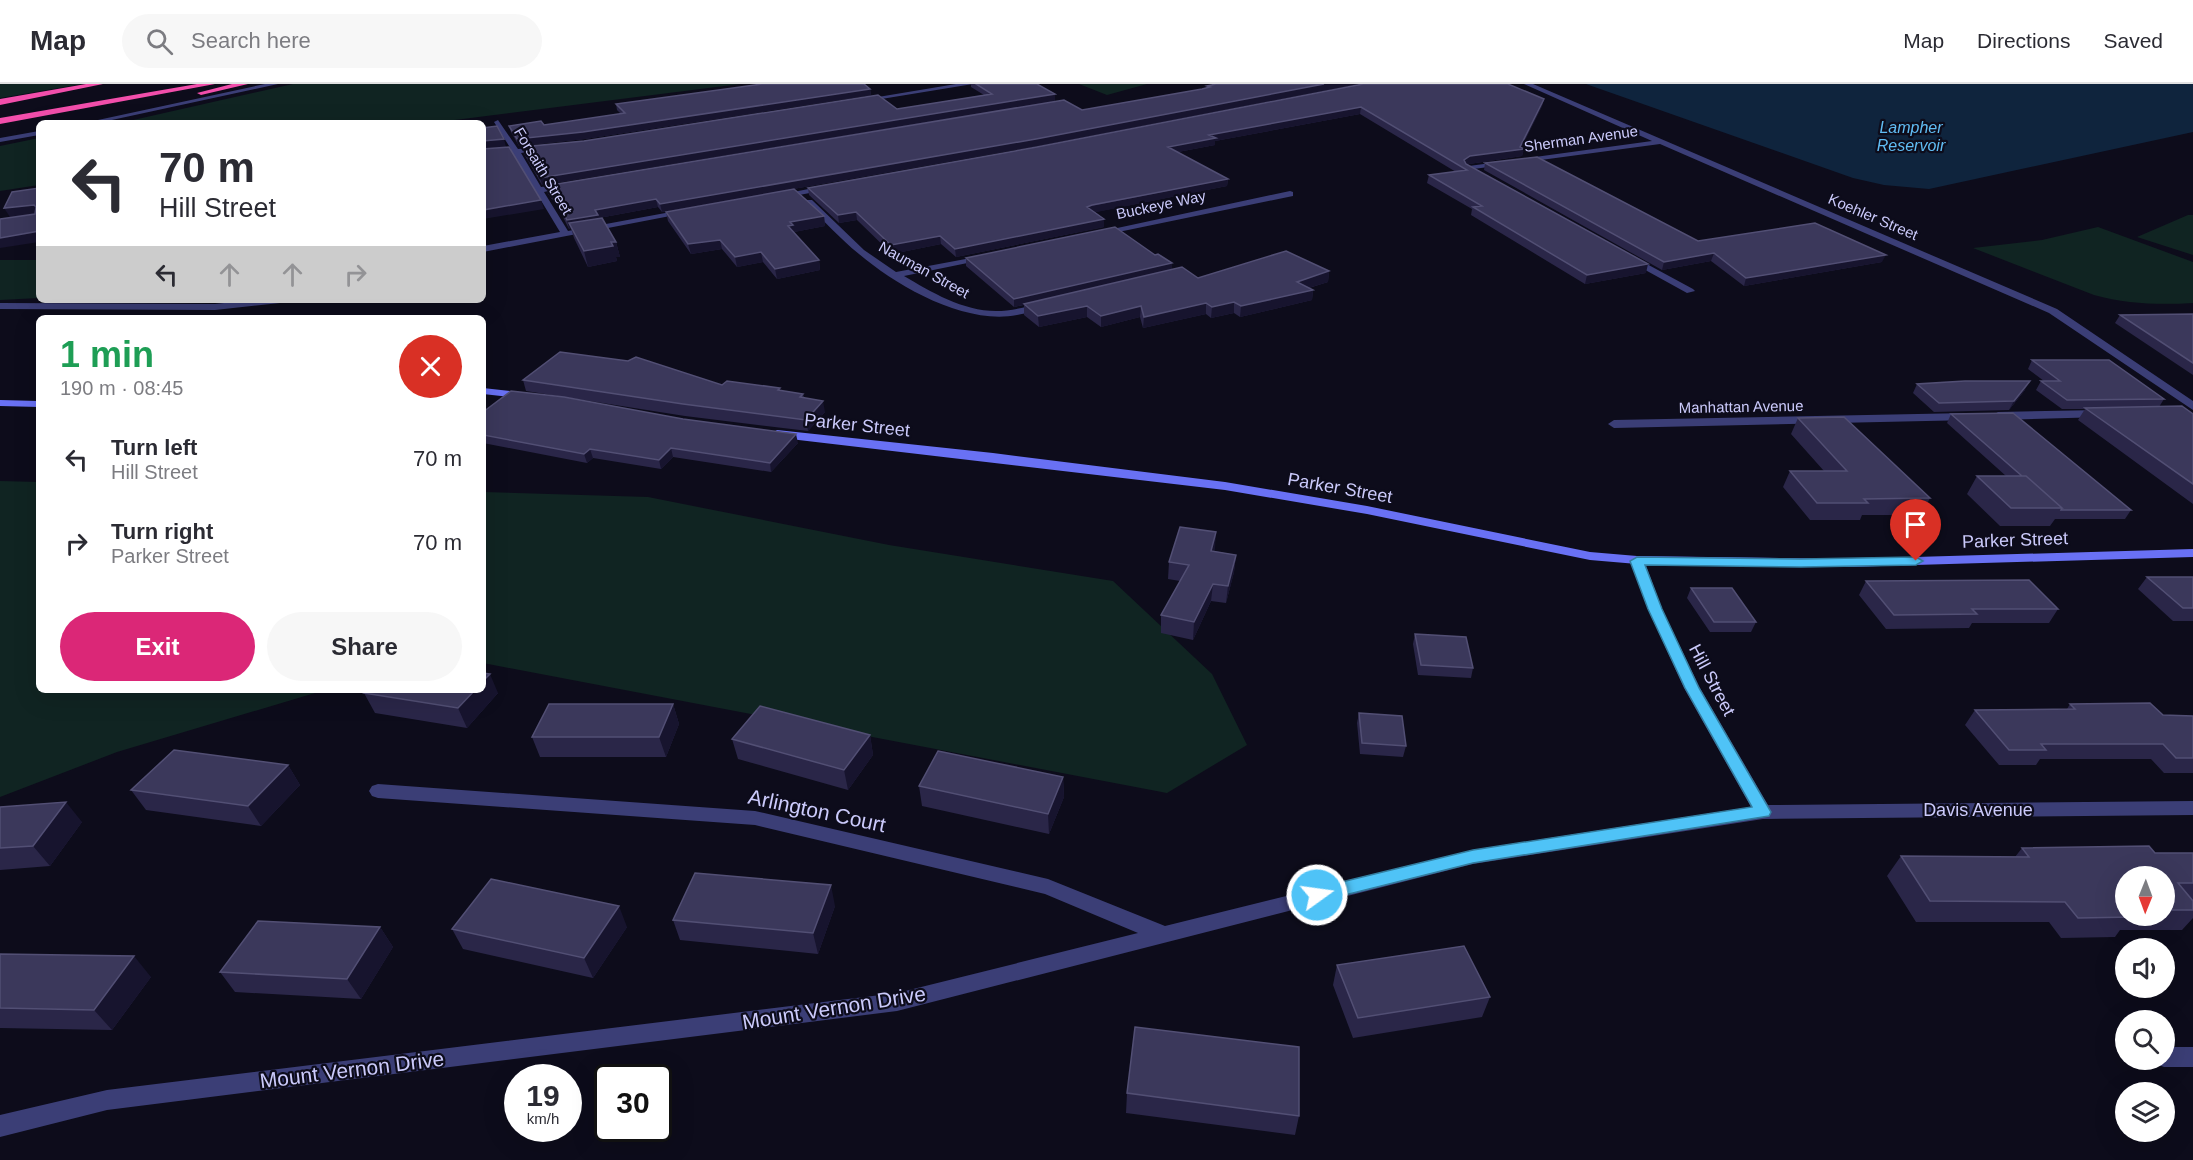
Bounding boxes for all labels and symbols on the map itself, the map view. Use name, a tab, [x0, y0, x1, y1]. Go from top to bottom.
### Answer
water label: Lampher Reservoir	[1877, 119, 1946, 154]
street label: Sherman Avenue	[1523, 122, 1639, 155]
street label: Forsaith Street	[511, 124, 576, 218]
street label: Buckeye Way	[1115, 187, 1208, 222]
street label: Koehler Street	[1826, 190, 1921, 243]
street label: Nauman Street	[876, 238, 973, 302]
street label: Manhattan Avenue	[1678, 397, 1804, 416]
street label: Parker Street	[803, 410, 911, 440]
street label: Parker Street	[1286, 469, 1394, 507]
pin	[1890, 499, 1941, 561]
street label: Parker Street	[1962, 528, 2068, 552]
street label: Hill Street	[1685, 641, 1739, 719]
street label: Arlington Court	[746, 785, 888, 836]
street label: Davis Avenue	[1923, 800, 2033, 820]
position arrow	[1285, 863, 1349, 927]
north arrow	[2115, 866, 2175, 926]
street label: Mount Vernon Drive	[740, 982, 927, 1033]
street label: Mount Vernon Drive	[258, 1047, 445, 1092]
speed limit sign: 30	[594, 1064, 672, 1142]

